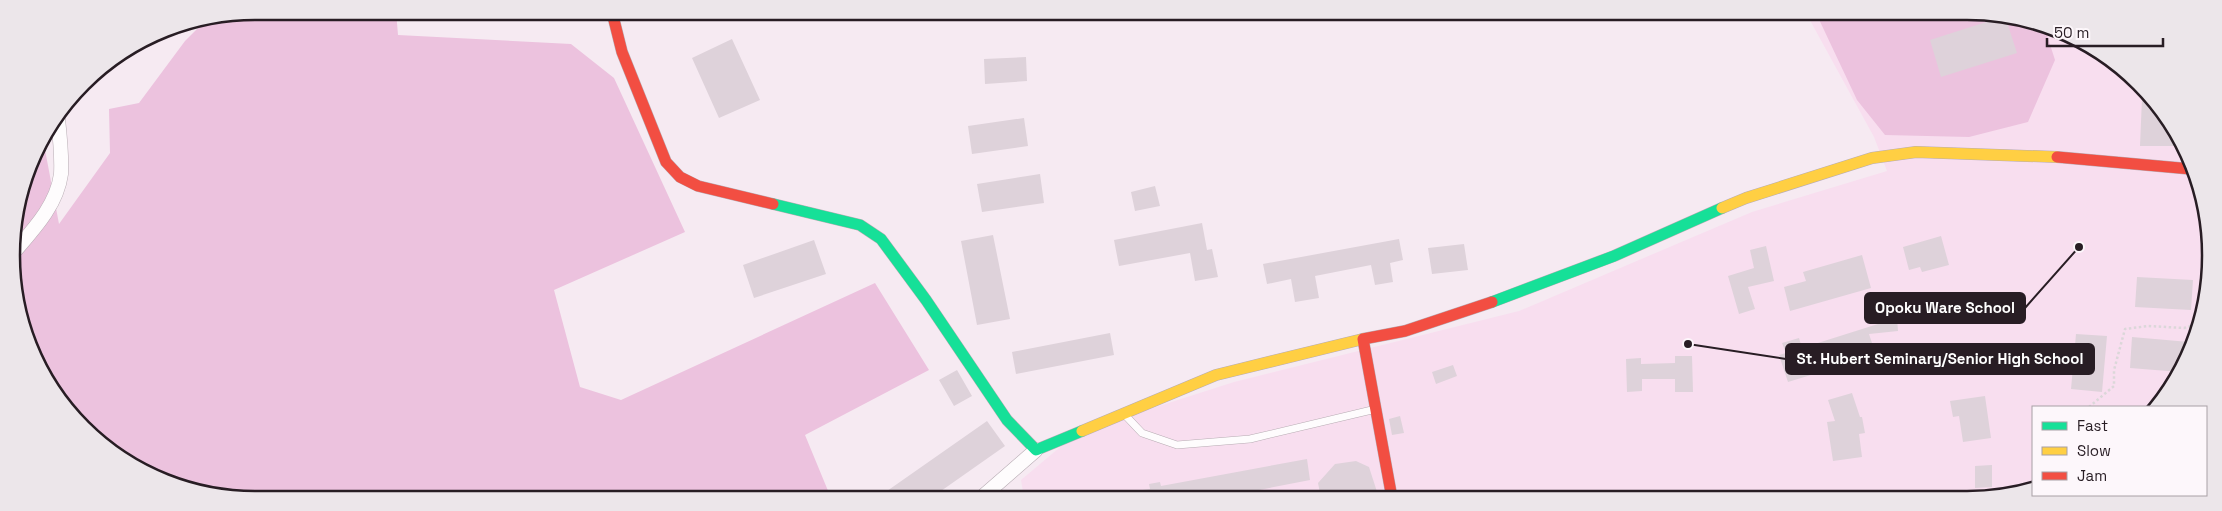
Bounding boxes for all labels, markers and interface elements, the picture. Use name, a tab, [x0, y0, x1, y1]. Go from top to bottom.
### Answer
scale bar	[2047, 15, 2163, 47]
text: 50 m	[2054, 23, 2089, 42]
callout: Opoku Ware School	[1865, 293, 2025, 323]
text: Opoku Ware School	[1875, 298, 2015, 317]
callout: St. Hubert Seminary/Senior High School	[1786, 344, 2094, 374]
text: St. Hubert Seminary/Senior High School	[1797, 349, 2083, 368]
legend	[2032, 406, 2207, 496]
text: Fast	[2077, 416, 2108, 435]
text: Slow	[2077, 441, 2111, 460]
text: Jam	[2077, 466, 2107, 485]

